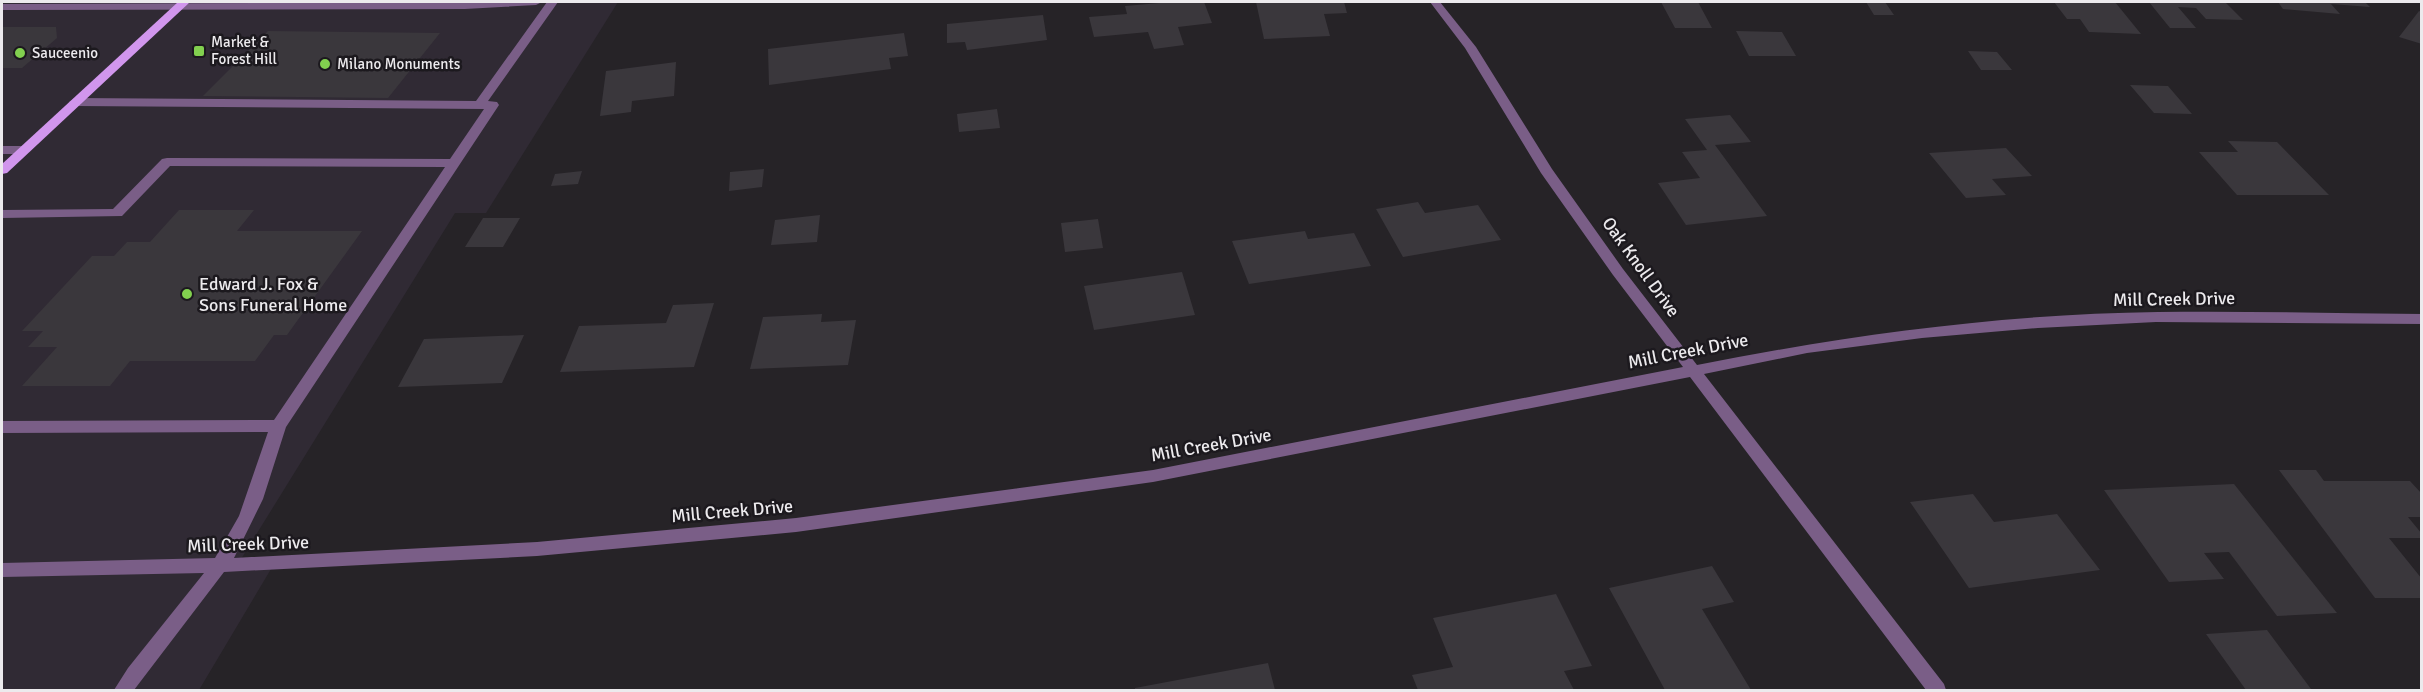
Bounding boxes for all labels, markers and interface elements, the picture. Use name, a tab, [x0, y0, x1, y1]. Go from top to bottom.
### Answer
place label: Market & Forest Hill	[211, 33, 277, 68]
place label: Sauceenio	[32, 44, 98, 62]
marker: Market & Forest Hill	[192, 44, 206, 58]
marker: Sauceenio	[13, 46, 27, 60]
place label: Milano Monuments	[337, 55, 461, 73]
marker: Milano Monuments	[318, 57, 332, 71]
street label: Oak Knoll Drive	[1597, 213, 1685, 321]
place label: Edward J. Fox & Sons Funeral Home	[199, 273, 347, 316]
marker: Edward J. Fox & Sons Funeral Home	[180, 287, 194, 301]
street label: Mill Creek Drive	[2113, 287, 2235, 311]
street label: Mill Creek Drive	[1626, 329, 1750, 373]
street label: Mill Creek Drive	[1149, 424, 1273, 466]
street label: Mill Creek Drive	[670, 495, 794, 527]
street label: Mill Creek Drive	[187, 531, 309, 557]

